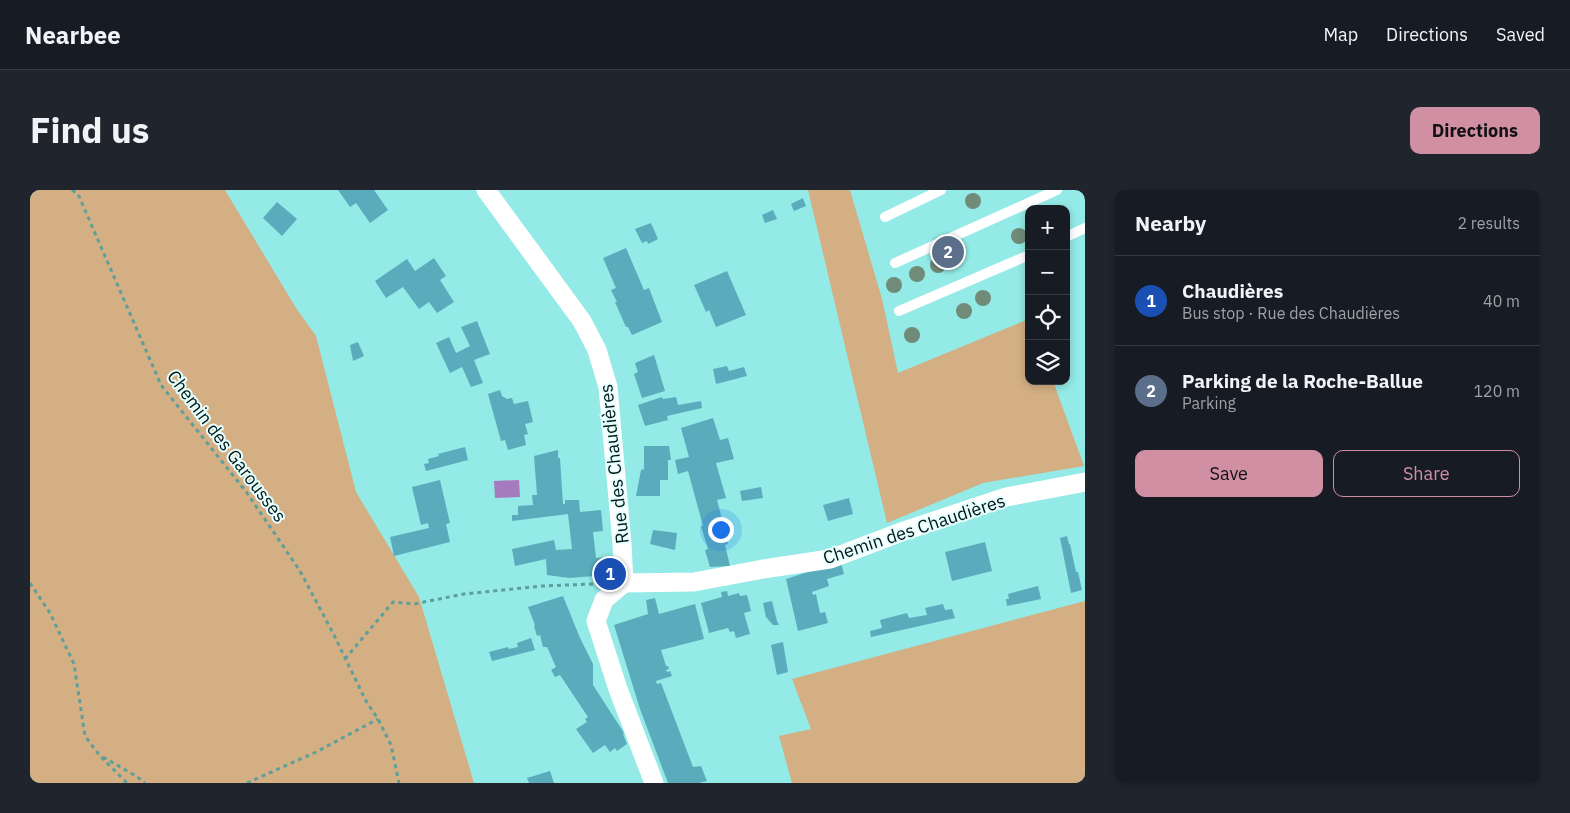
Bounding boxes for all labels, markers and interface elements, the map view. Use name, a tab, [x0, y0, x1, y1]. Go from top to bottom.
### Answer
text: Nearbee	[25, 19, 121, 51]
text: Map	[1323, 23, 1358, 46]
text: Directions	[1386, 23, 1468, 46]
text: Saved	[1496, 23, 1545, 46]
text: Find us	[30, 107, 149, 153]
button: Directions	[1410, 107, 1540, 154]
map controls	[1025, 205, 1070, 385]
button: +	[1025, 205, 1070, 250]
text: Nearby	[1135, 209, 1206, 237]
text: 2 results	[1457, 213, 1520, 233]
pin: 2	[932, 233, 964, 271]
button: −	[1025, 250, 1070, 295]
text: Chaudières	[1182, 279, 1283, 303]
text: 1	[1146, 291, 1156, 311]
text: 40 m	[1483, 291, 1520, 311]
button: locate	[1025, 295, 1070, 340]
text: Bus stop · Rue des Chaudières	[1182, 303, 1400, 323]
button: layers	[1025, 340, 1070, 385]
street label: Chemin des Garousses	[162, 365, 292, 527]
text: Parking de la Roche-Ballue	[1182, 369, 1423, 393]
text: 2	[1146, 381, 1156, 401]
text: 120 m	[1473, 381, 1520, 401]
street label: Rue des Chaudières	[594, 383, 634, 545]
text: Parking	[1182, 393, 1236, 413]
button: Save	[1135, 450, 1323, 497]
button: Share	[1333, 450, 1520, 497]
street label: Chemin des Chaudières	[820, 489, 1008, 569]
your location	[708, 517, 734, 543]
pin: 1	[594, 555, 626, 593]

